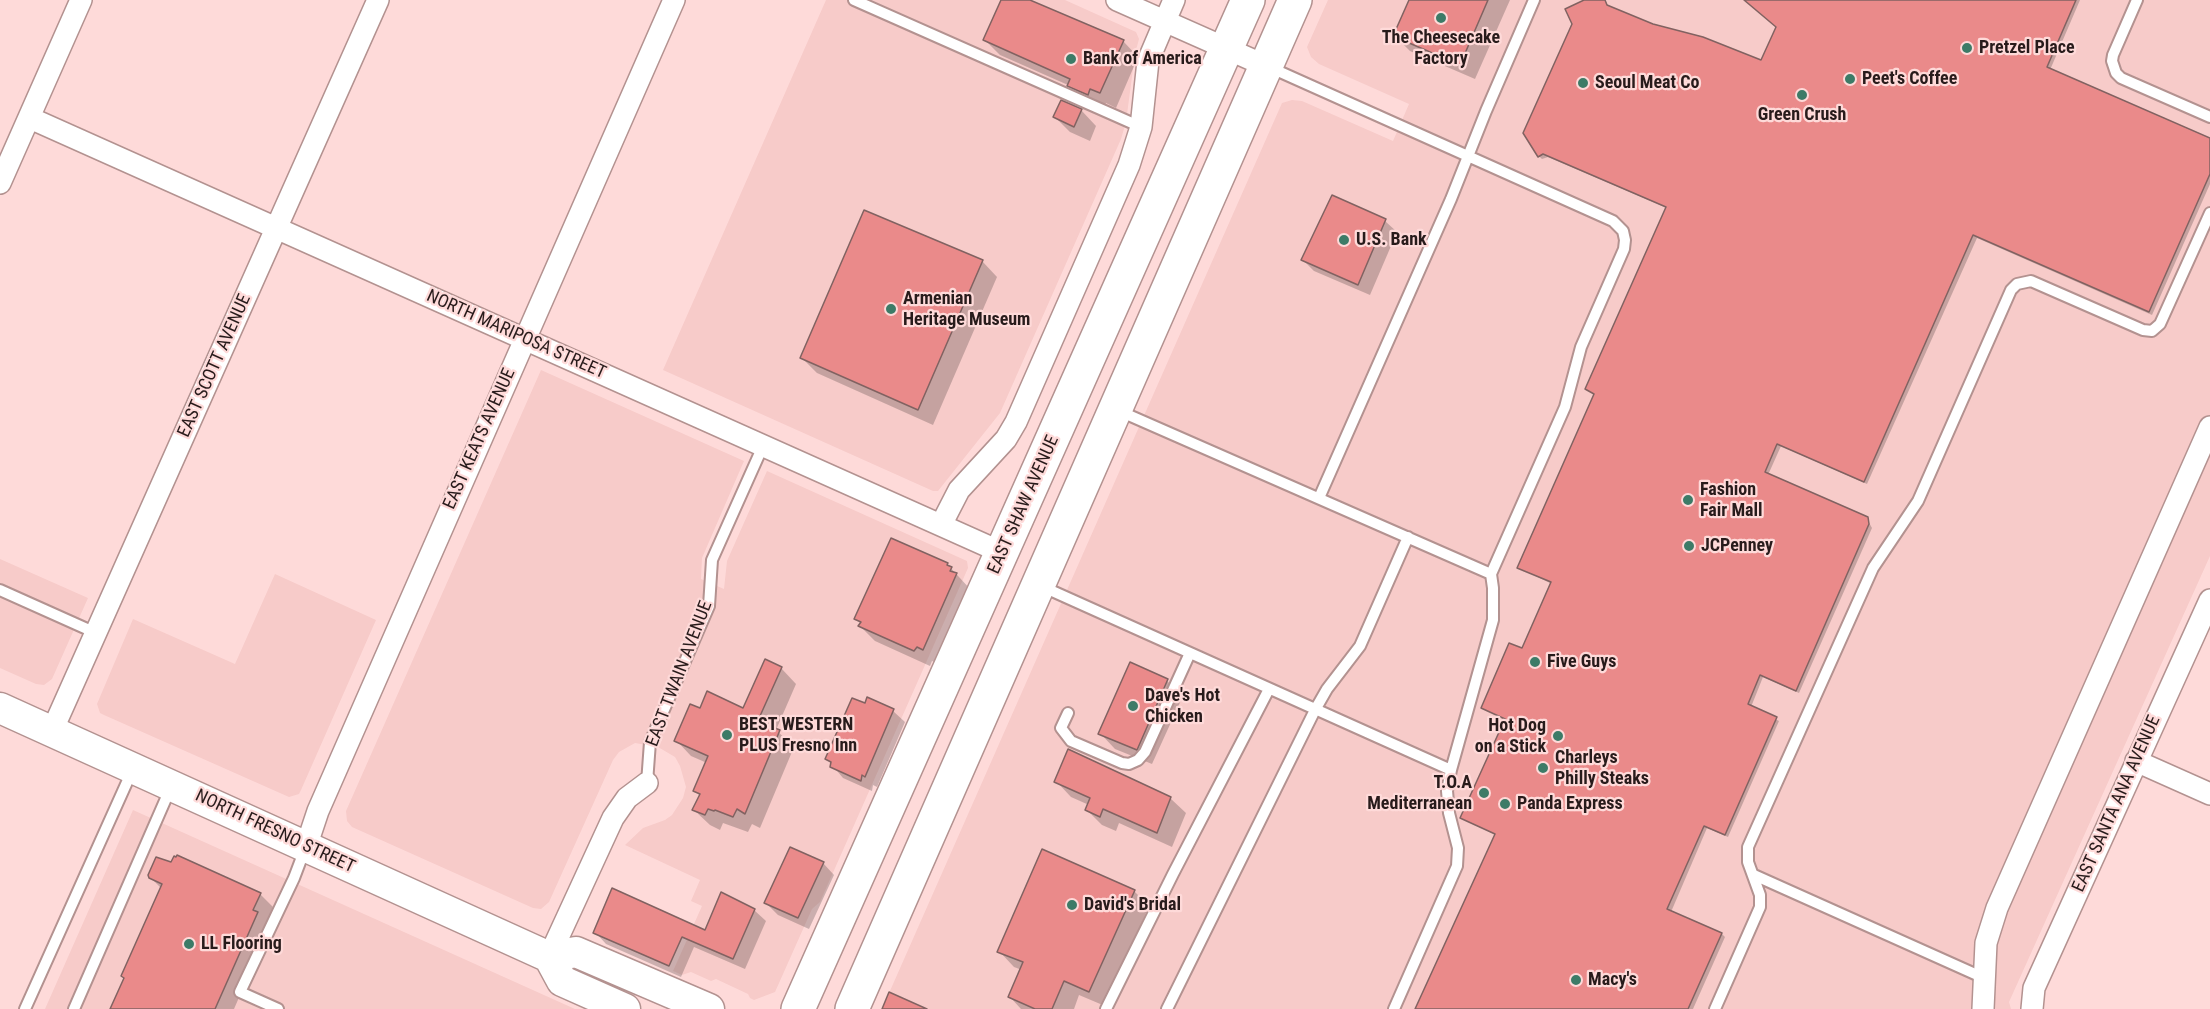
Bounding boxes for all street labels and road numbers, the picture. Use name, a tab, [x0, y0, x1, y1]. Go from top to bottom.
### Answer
street label: NORTH MARIPOSA STREET	[423, 286, 609, 384]
street label: EAST SCOTT AVENUE	[174, 291, 256, 441]
street label: EAST KEATS AVENUE	[439, 365, 521, 513]
street label: EAST SHAW AVENUE	[984, 432, 1064, 578]
street label: EAST TWAIN AVENUE	[642, 598, 718, 750]
street label: EAST SANTA ANA AVENUE	[2068, 712, 2166, 896]
street label: NORTH FRESNO STREET	[192, 785, 358, 879]

